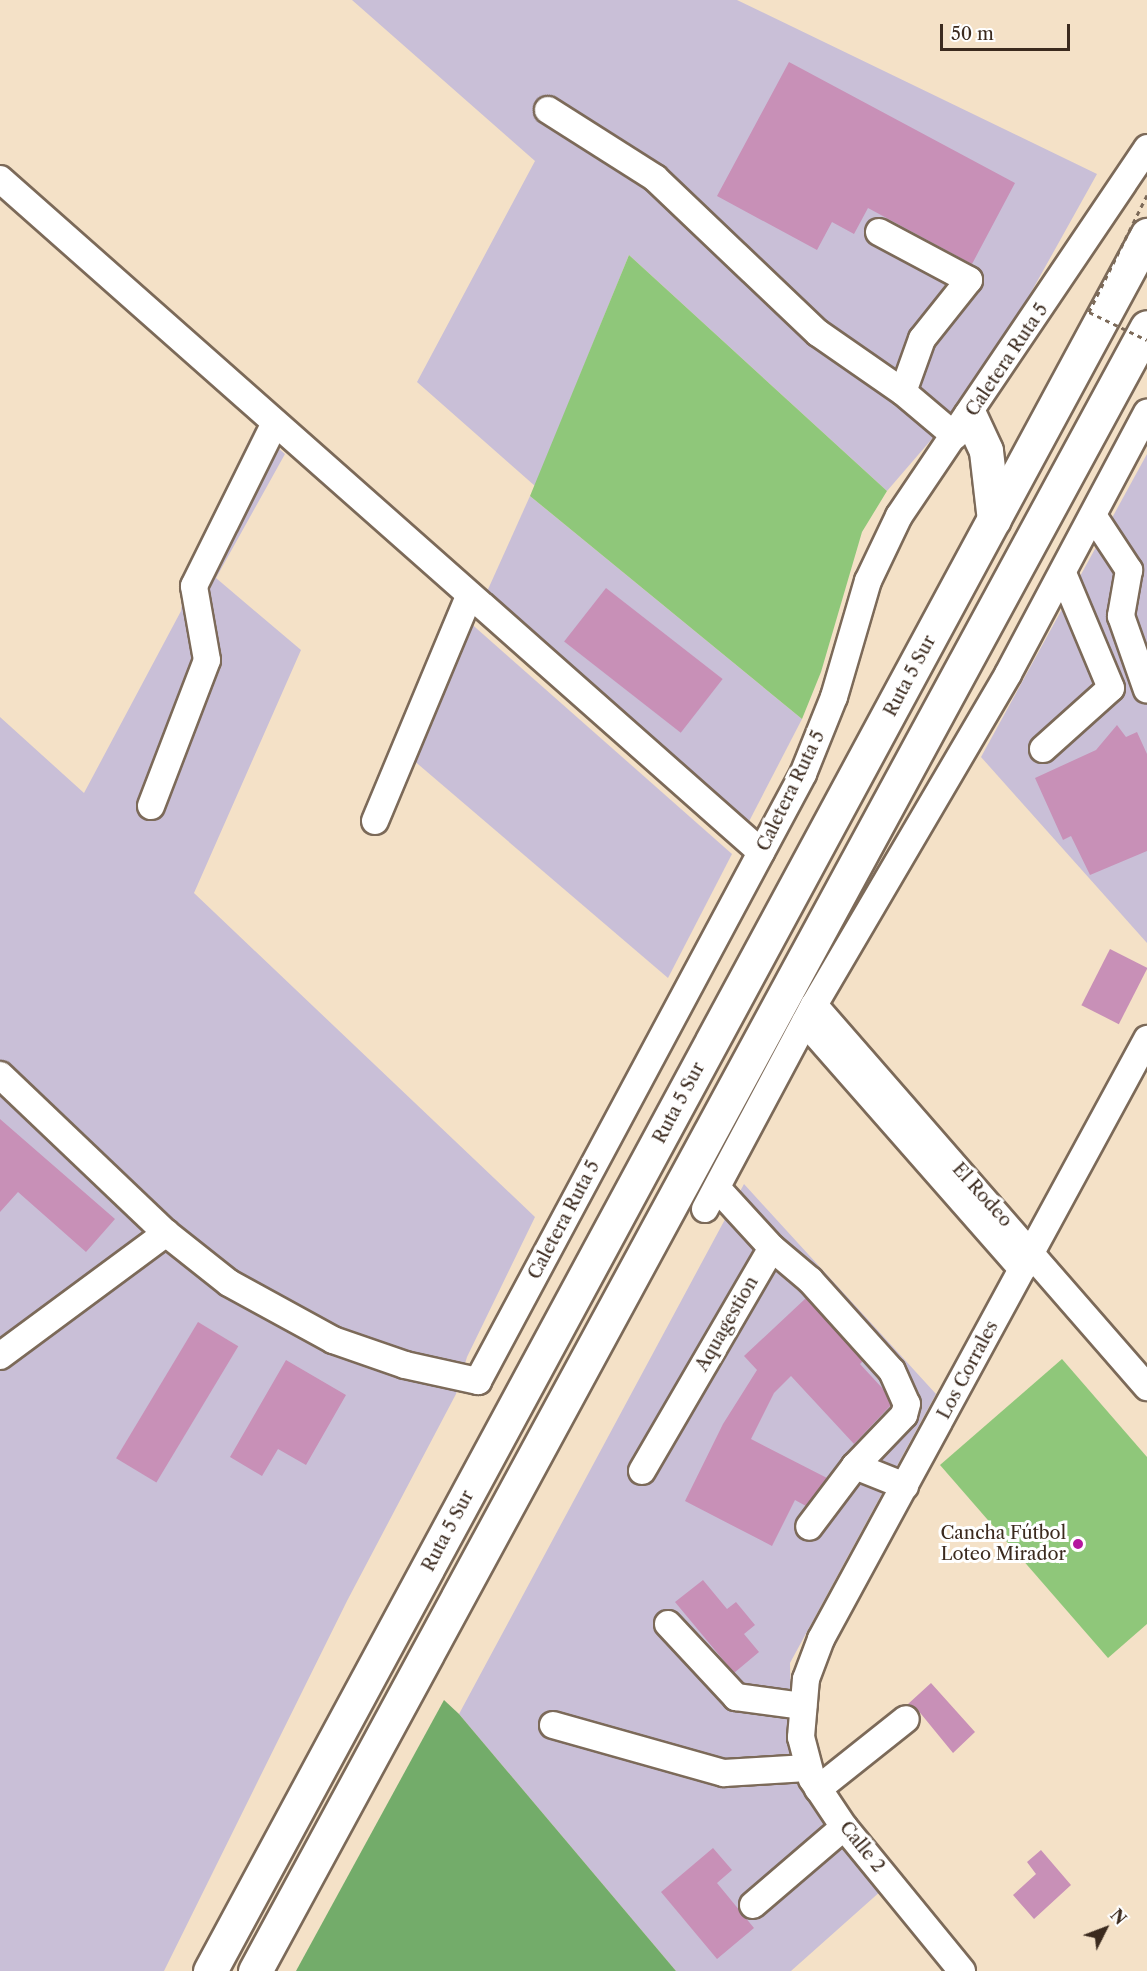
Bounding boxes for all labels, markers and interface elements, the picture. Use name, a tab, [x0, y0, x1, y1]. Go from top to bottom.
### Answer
scale bar	[943, 12, 1074, 50]
text: 50 m	[951, 23, 994, 45]
street label: Caletera Ruta 5	[961, 299, 1053, 421]
street label: Ruta 5 Sur	[880, 632, 940, 720]
street label: Caletera Ruta 5	[752, 727, 830, 855]
street label: Ruta 5 Sur	[649, 1059, 709, 1147]
street label: Caletera Ruta 5	[524, 1157, 604, 1283]
street label: El Rodeo	[948, 1159, 1016, 1231]
street label: Aquagestion	[691, 1273, 763, 1375]
street label: Los Corrales	[933, 1317, 1003, 1423]
street label: Ruta 5 Sur	[418, 1487, 478, 1575]
place label: Cancha Fútbol Loteo Mirador	[940, 1523, 1066, 1565]
marker: Cancha Fútbol Loteo Mirador	[1071, 1537, 1085, 1551]
street label: Calle 2	[835, 1817, 889, 1877]
north arrow	[1075, 1899, 1135, 1959]
text: N	[1106, 1905, 1130, 1929]

